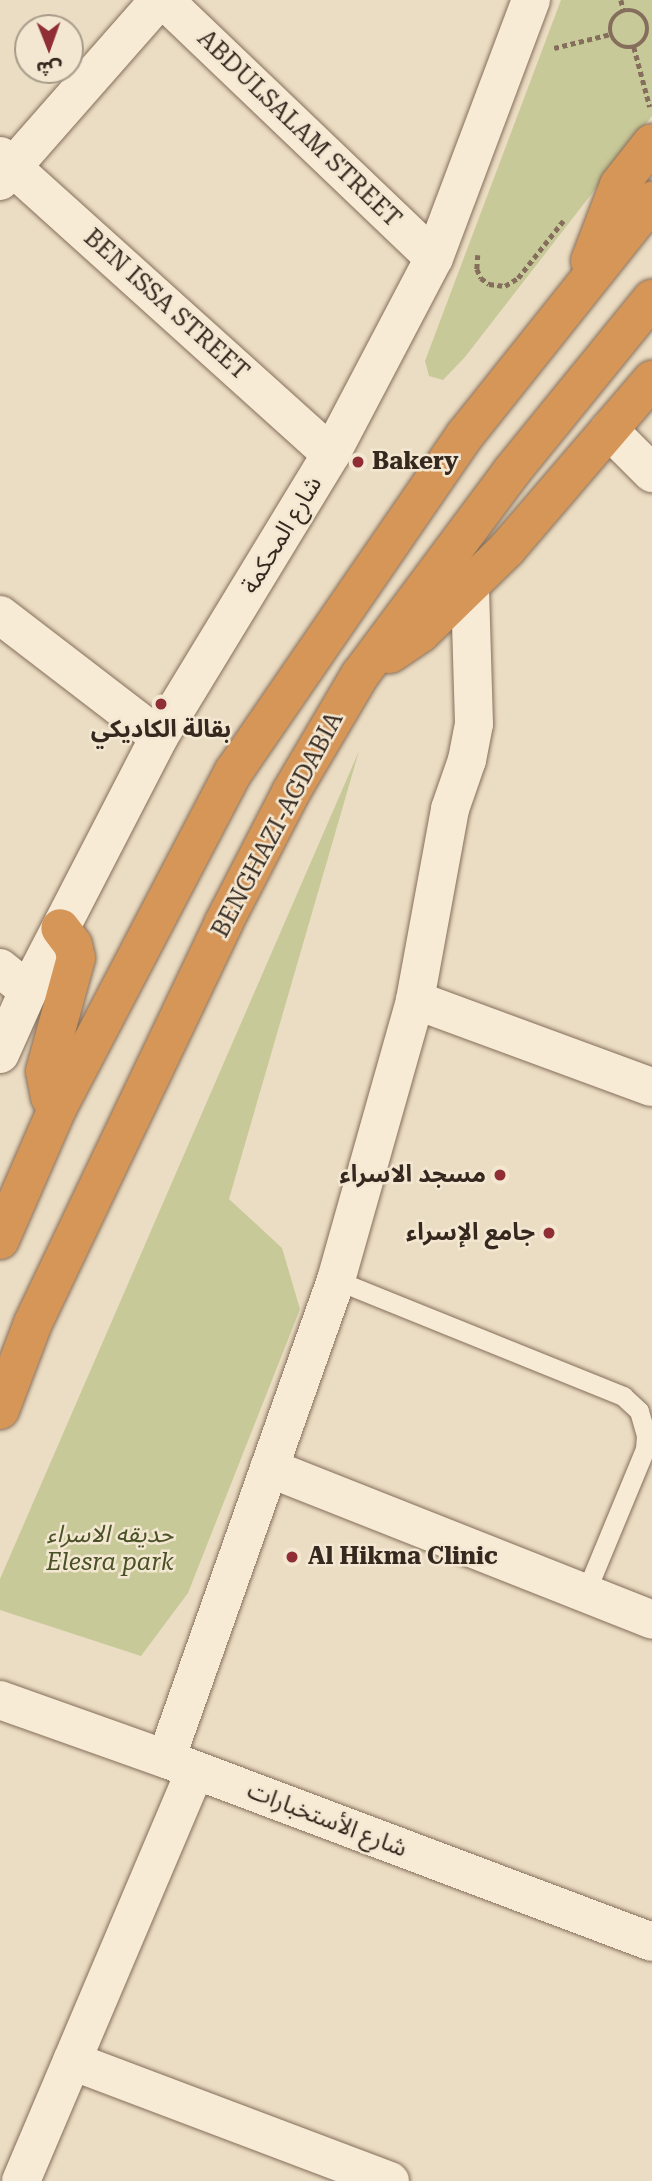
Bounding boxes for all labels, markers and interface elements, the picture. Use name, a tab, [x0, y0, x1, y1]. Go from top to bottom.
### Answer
north arrow	[14, 14, 84, 84]
street label: ABDULSALAM STREET	[191, 24, 407, 234]
text: ش	[36, 57, 63, 80]
street label: BEN ISSA STREET	[78, 223, 254, 387]
place label: Bakery	[372, 448, 459, 476]
marker: Bakery	[350, 454, 366, 470]
street label: شارع المحكمة	[236, 471, 328, 599]
marker: بقالة الكاديكي	[153, 696, 169, 712]
street label: BENGHAZI-AGDABIA	[206, 707, 350, 943]
place label: بقالة الكاديكي	[91, 716, 231, 744]
place label: مسجد الاسراء	[340, 1161, 486, 1189]
marker: مسجد الاسراء	[492, 1167, 508, 1183]
place label: جامع الإسراء	[406, 1219, 535, 1247]
marker: جامع الإسراء	[541, 1225, 557, 1241]
park label: حديقه الاسراء Elesra park	[46, 1521, 174, 1577]
place label: Al Hikma Clinic	[308, 1543, 498, 1571]
marker: Al Hikma Clinic	[282, 1547, 302, 1567]
street label: شارع الأستخبارات	[243, 1776, 411, 1864]

